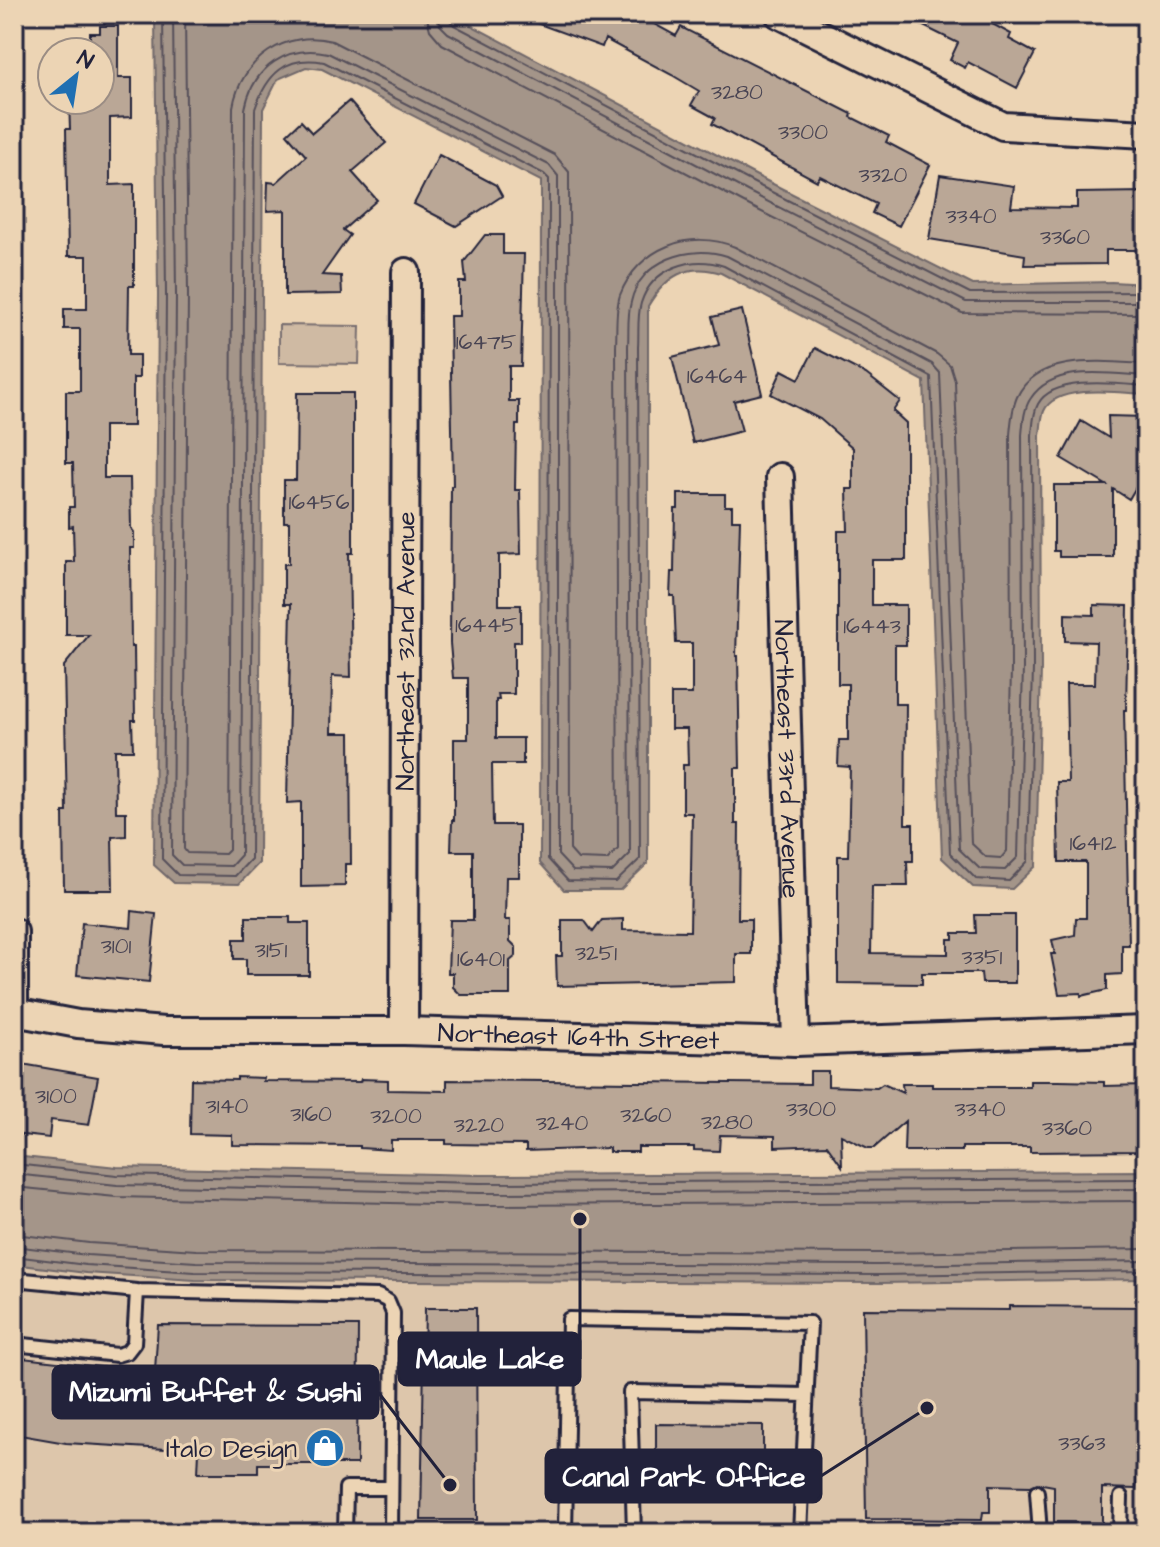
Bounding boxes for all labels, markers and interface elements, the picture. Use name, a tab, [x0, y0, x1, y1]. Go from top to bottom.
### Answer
north arrow	[36, 36, 116, 116]
text: N	[72, 43, 99, 77]
house number: 3280	[711, 77, 763, 108]
house number: 3300	[778, 117, 828, 148]
house number: 3320	[859, 160, 908, 191]
house number: 3340	[945, 201, 997, 232]
house number: 3360	[1040, 222, 1090, 253]
house number: 16475	[456, 327, 517, 358]
house number: 16464	[687, 361, 747, 392]
house number: 16456	[289, 487, 350, 518]
street label: Northeast 32nd Avenue	[388, 511, 424, 791]
house number: 16445	[455, 610, 517, 641]
house number: 16443	[843, 611, 901, 642]
street label: Northeast 33rd Avenue	[765, 619, 809, 899]
house number: 16412	[1070, 828, 1117, 859]
house number: 3101	[101, 931, 132, 962]
house number: 3151	[255, 935, 287, 966]
house number: 3251	[575, 938, 617, 969]
house number: 3351	[962, 942, 1003, 973]
house number: 16401	[457, 944, 505, 975]
street label: Northeast 164th Street	[437, 1015, 720, 1059]
house number: 3100	[35, 1081, 77, 1112]
house number: 3140	[206, 1091, 249, 1122]
house number: 3300	[786, 1094, 836, 1125]
house number: 3340	[954, 1094, 1006, 1125]
house number: 3160	[290, 1099, 332, 1130]
house number: 3260	[620, 1100, 672, 1131]
house number: 3200	[370, 1101, 422, 1132]
house number: 3280	[701, 1107, 753, 1138]
house number: 3240	[536, 1108, 588, 1139]
house number: 3220	[454, 1110, 504, 1141]
house number: 3360	[1042, 1113, 1092, 1144]
callout: Maule Lake	[399, 1333, 580, 1385]
text: Maule Lake	[416, 1340, 564, 1379]
callout: Mizumi Buffet & Sushi	[53, 1366, 378, 1418]
text: Mizumi Buffet & Sushi	[69, 1373, 362, 1412]
shop icon: Italo Design	[304, 1427, 346, 1469]
house number: 3363	[1058, 1428, 1106, 1459]
place label: Italo Design	[166, 1431, 297, 1469]
callout: Canal Park Office	[546, 1450, 821, 1502]
text: Canal Park Office	[562, 1458, 806, 1497]

